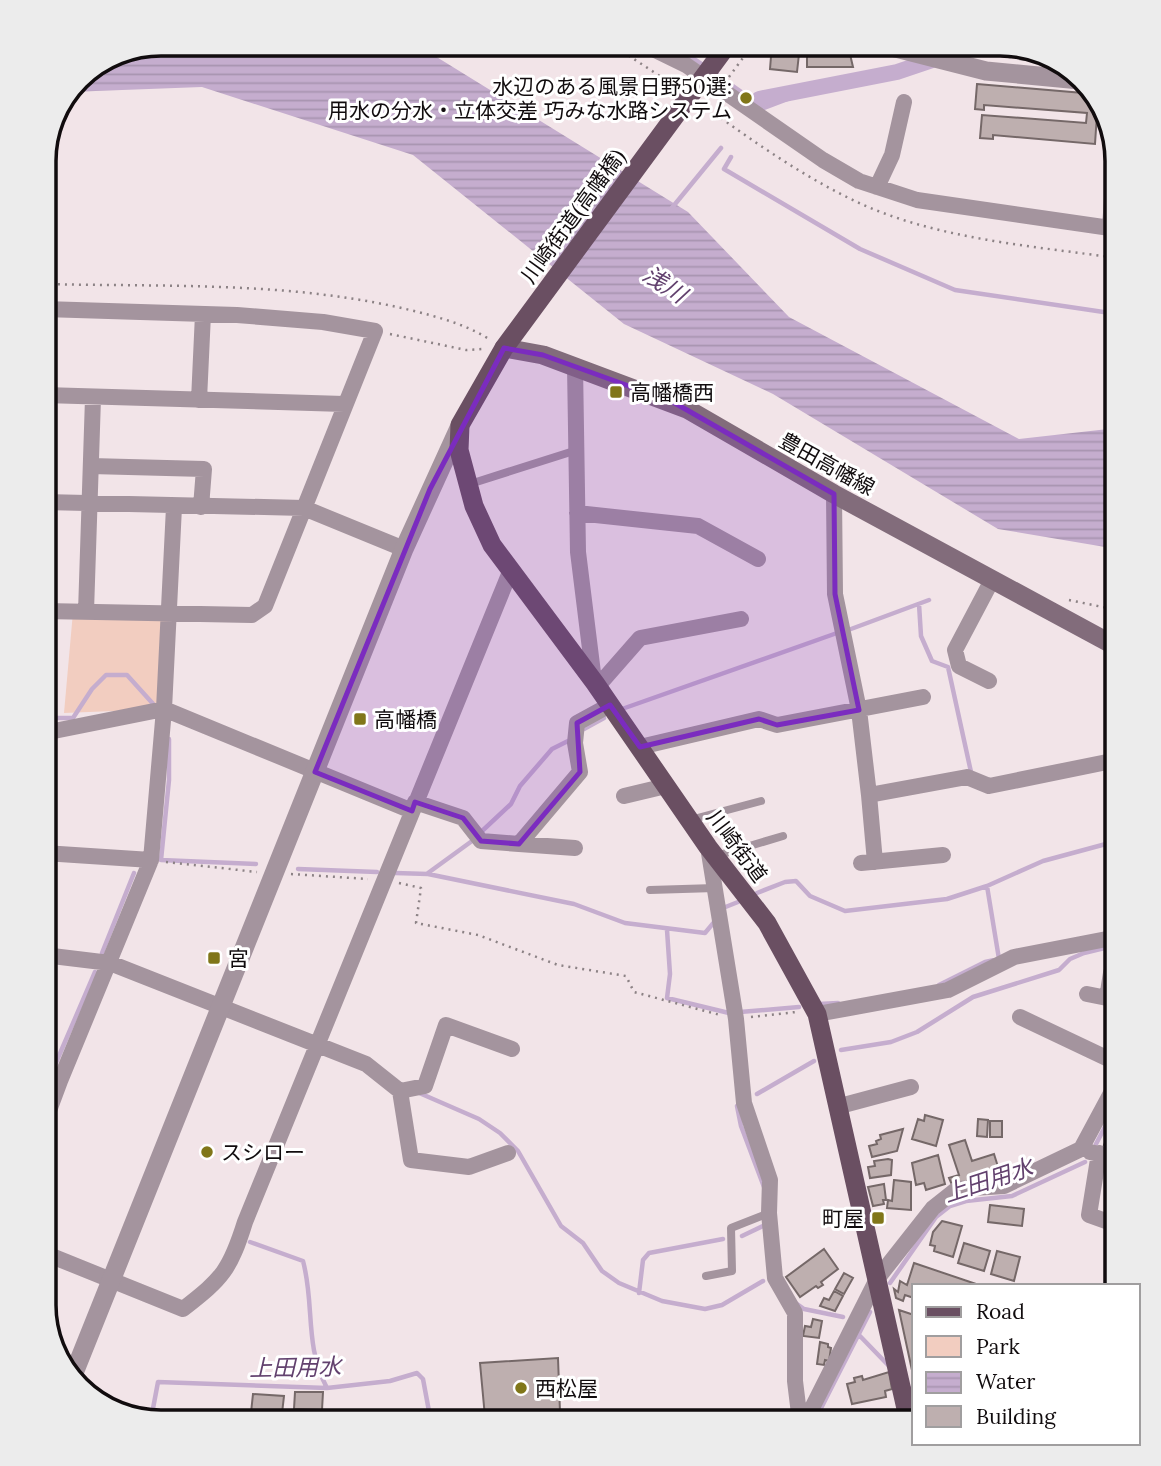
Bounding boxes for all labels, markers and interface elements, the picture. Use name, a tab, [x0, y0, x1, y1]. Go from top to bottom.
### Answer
place label: 水辺のある風景日野50選: 用水の分水・立体交差 巧みな水路システム	[328, 73, 732, 124]
marker: 水辺のある風景日野50選: 用水の分水・立体交差 巧みな水路システム	[738, 90, 754, 106]
street label: 川崎街道(高幡橋)	[515, 143, 631, 289]
water label: 浅川	[638, 259, 695, 310]
place label: 高幡橋西	[630, 379, 714, 406]
marker: 高幡橋西	[608, 384, 624, 400]
street label: 豊田高幡線	[775, 427, 879, 501]
place label: 高幡橋	[374, 706, 437, 733]
marker: 高幡橋	[352, 711, 368, 727]
street label: 川崎街道	[701, 804, 773, 888]
place label: 宮	[228, 945, 249, 972]
marker: 宮	[206, 950, 222, 966]
place label: スシロー	[221, 1139, 305, 1166]
marker: スシロー	[199, 1144, 215, 1160]
water label: 上田用水	[940, 1151, 1039, 1208]
place label: 町屋	[822, 1205, 864, 1232]
marker: 町屋	[870, 1210, 886, 1226]
legend	[912, 1284, 1140, 1445]
text: Road	[976, 1298, 1025, 1325]
text: Park	[976, 1333, 1020, 1360]
water label: 上田用水	[249, 1352, 344, 1382]
text: Water	[976, 1368, 1035, 1395]
place label: 西松屋	[535, 1375, 598, 1402]
marker: 西松屋	[513, 1380, 529, 1396]
text: Building	[976, 1403, 1056, 1430]

